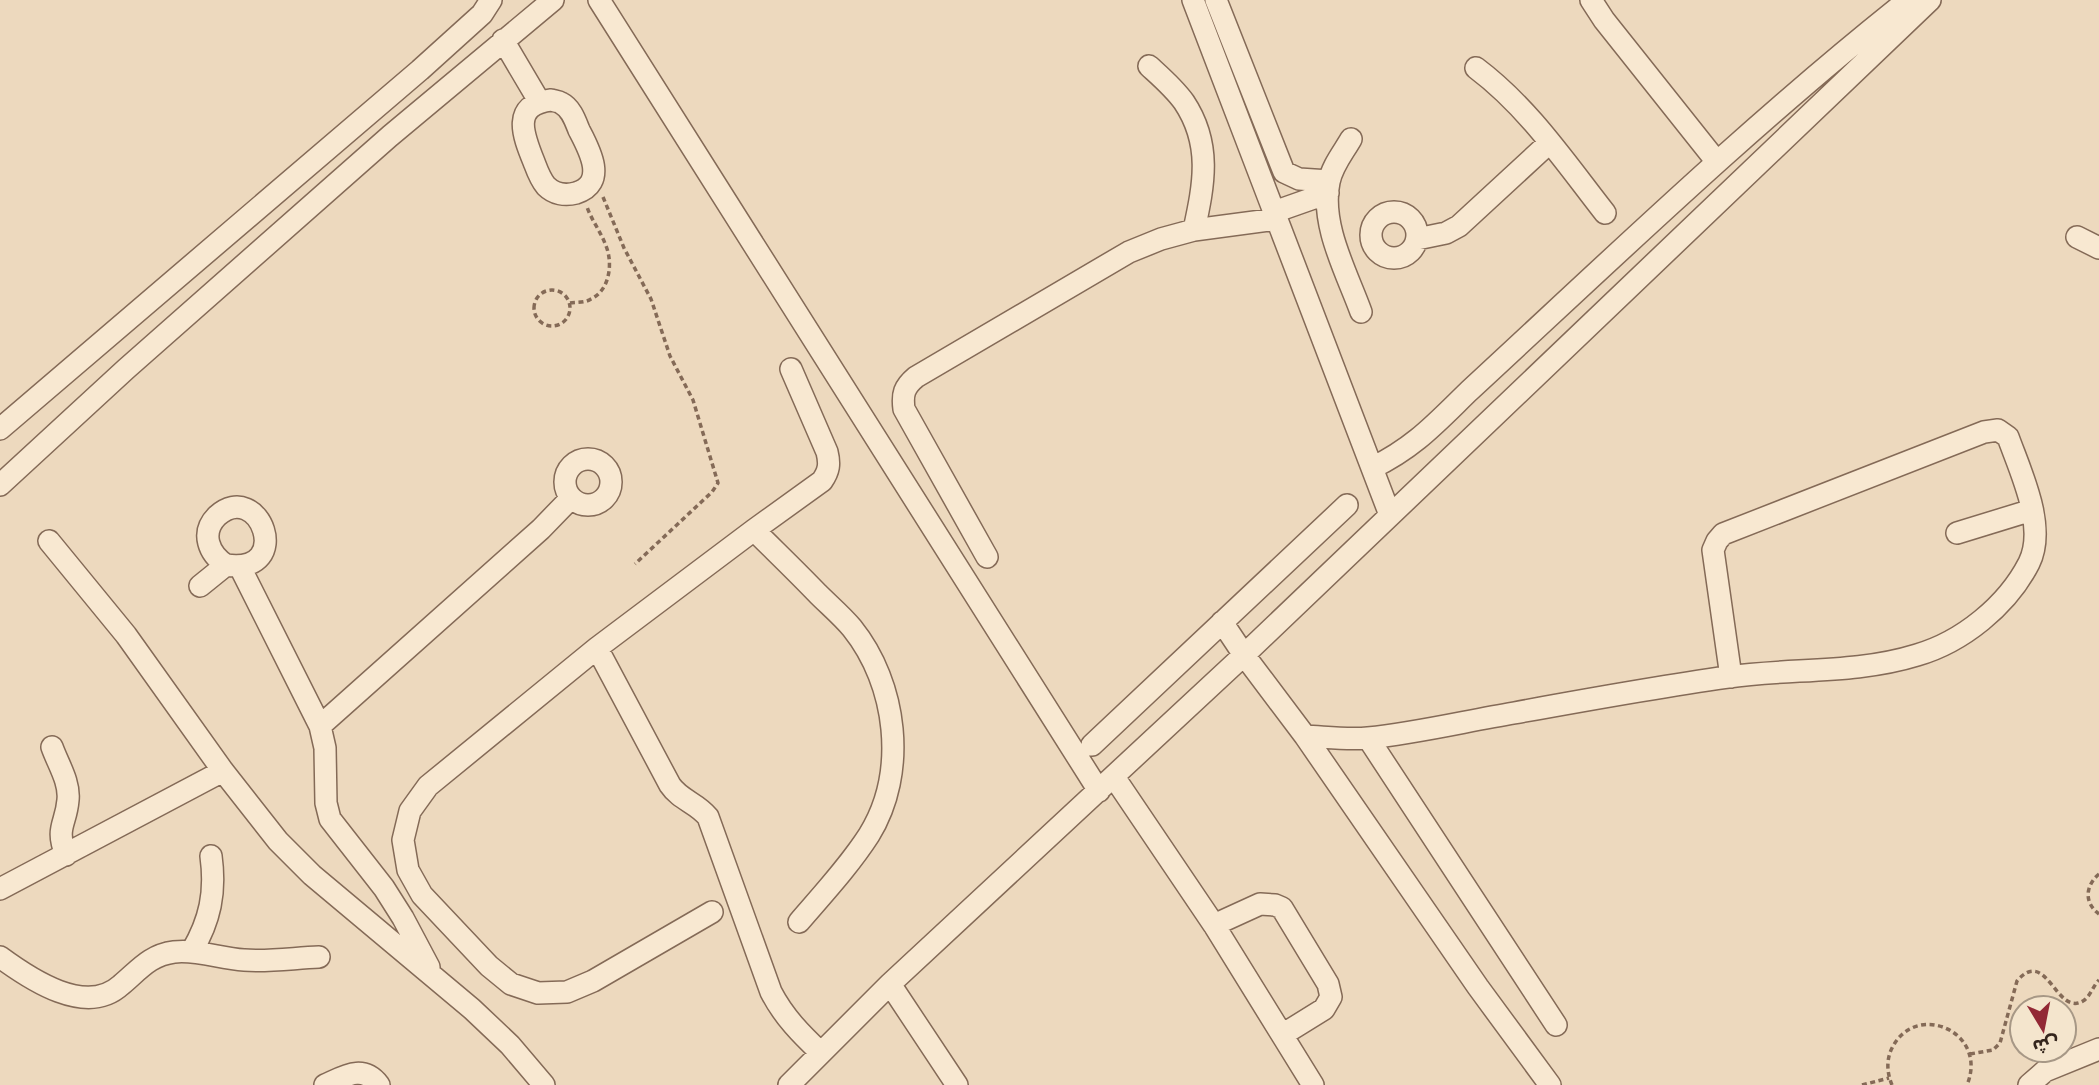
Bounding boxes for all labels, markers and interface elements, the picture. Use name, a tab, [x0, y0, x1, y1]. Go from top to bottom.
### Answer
north arrow	[2008, 994, 2078, 1064]
text: ش	[2031, 1032, 2061, 1060]

